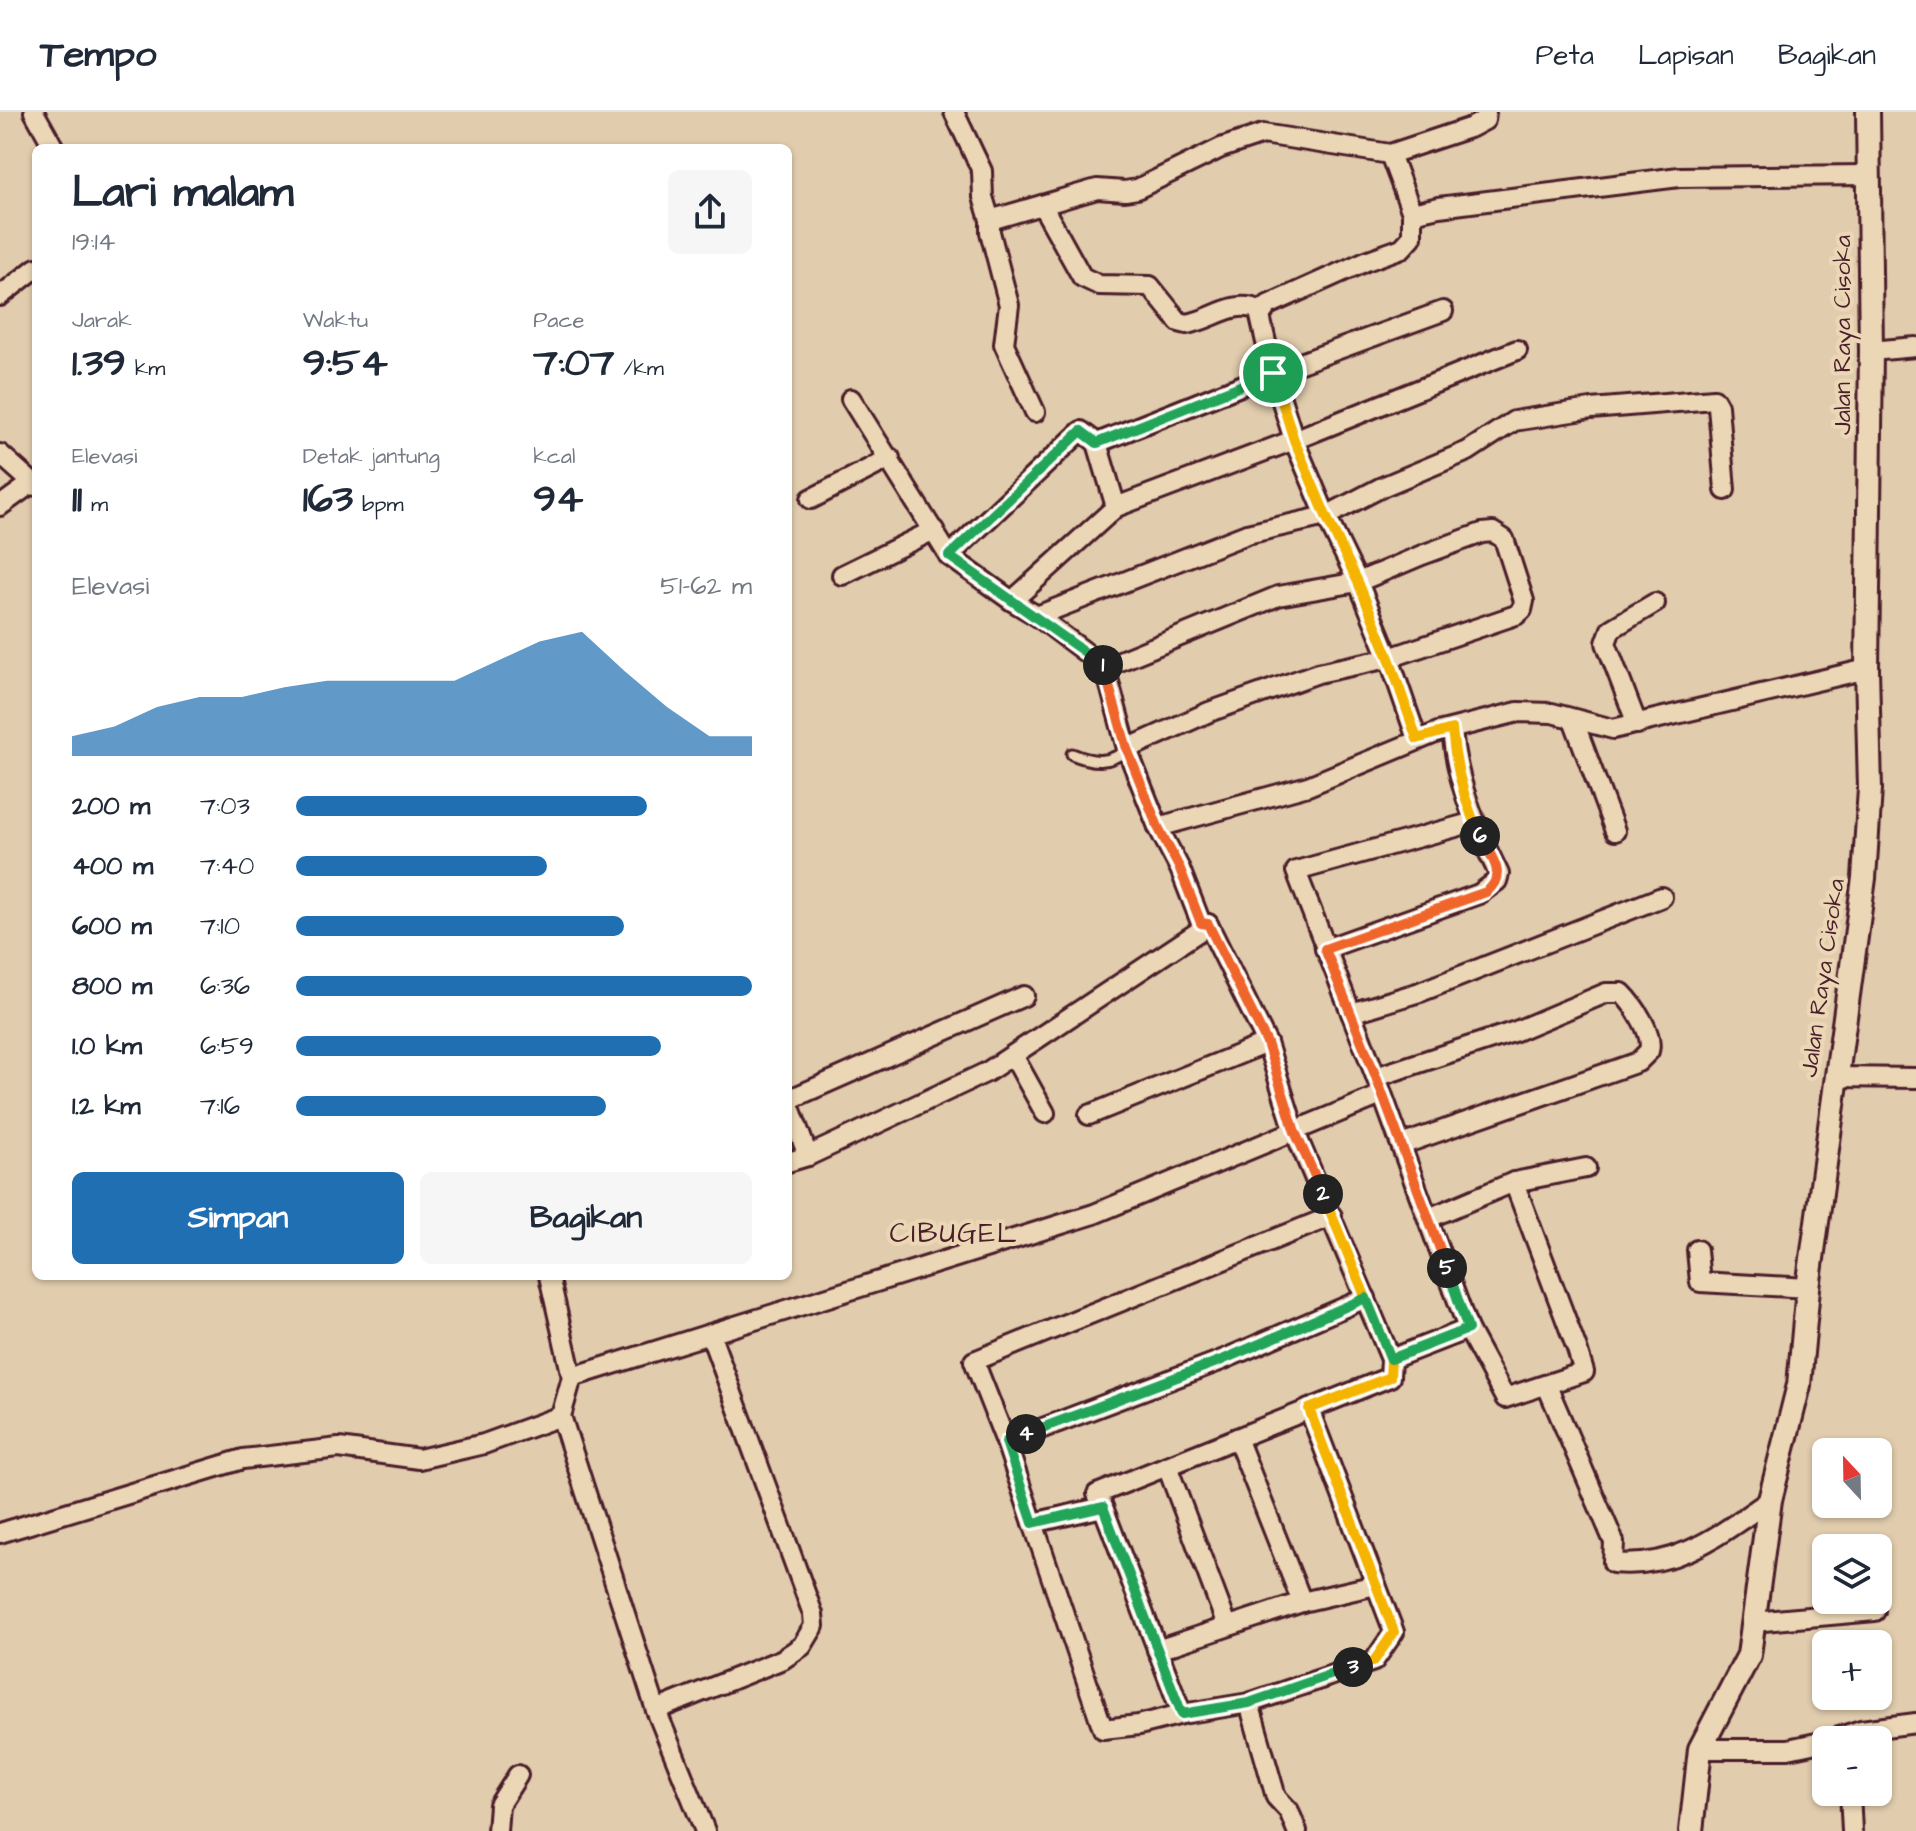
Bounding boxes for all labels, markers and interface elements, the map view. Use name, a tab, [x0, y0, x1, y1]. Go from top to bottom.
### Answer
text: Tempo	[40, 29, 156, 81]
text: Peta	[1535, 36, 1594, 75]
text: Lapisan	[1638, 36, 1734, 75]
text: Bagikan	[1778, 36, 1876, 75]
text: Lari malam	[72, 163, 294, 224]
button: share	[668, 170, 752, 254]
text: 19:14	[72, 224, 116, 260]
street label: Jalan Raya Cisoka	[1826, 235, 1861, 435]
text: Jarak	[72, 305, 132, 336]
text: Waktu	[303, 305, 368, 336]
text: Pace	[533, 305, 584, 336]
text: 1.39	[72, 336, 126, 391]
text: 9:54	[303, 336, 388, 391]
text: 7:07	[533, 336, 614, 391]
pin	[1239, 339, 1307, 407]
icon: arrive	[1251, 351, 1295, 395]
text: km	[126, 353, 165, 384]
text: /km	[614, 353, 664, 384]
text: Elevasi	[72, 441, 137, 472]
text: Detak jantung	[303, 441, 440, 472]
text: kcal	[533, 441, 575, 472]
text: 11	[72, 472, 82, 527]
text: 163	[303, 472, 353, 527]
text: 94	[533, 472, 583, 527]
text: m	[82, 489, 108, 520]
text: bpm	[353, 489, 404, 520]
text: Elevasi	[72, 568, 149, 604]
text: 51–62 m	[660, 568, 752, 604]
pin: 1	[1083, 645, 1123, 685]
text: 1	[1102, 649, 1104, 680]
text: 200 m	[72, 788, 150, 824]
text: 7:03	[200, 788, 250, 824]
pin: 6	[1460, 816, 1500, 856]
text: 6	[1473, 820, 1487, 851]
text: 400 m	[72, 848, 153, 884]
text: 7:40	[200, 848, 254, 884]
street label: Jalan Raya Cisoka	[1792, 877, 1855, 1080]
text: 600 m	[72, 908, 152, 944]
text: 7:10	[200, 908, 240, 944]
text: 800 m	[72, 968, 152, 1004]
text: 6:36	[200, 968, 250, 1004]
text: 1.0 km	[72, 1028, 142, 1064]
text: 6:59	[200, 1028, 254, 1064]
text: 1.2 km	[72, 1088, 140, 1124]
text: 7:16	[200, 1088, 240, 1124]
button: Simpan	[72, 1172, 404, 1264]
button: Bagikan	[420, 1172, 752, 1264]
pin: 2	[1303, 1174, 1343, 1214]
text: 2	[1317, 1178, 1329, 1209]
district label: CIBUGEL	[889, 1214, 1019, 1253]
pin: 5	[1427, 1248, 1467, 1288]
text: 5	[1439, 1252, 1455, 1283]
pin: 4	[1006, 1414, 1046, 1454]
text: 4	[1019, 1418, 1033, 1449]
north arrow	[1812, 1438, 1892, 1518]
map controls	[1812, 1438, 1892, 1806]
button: layers	[1812, 1534, 1892, 1614]
button: +	[1812, 1630, 1892, 1710]
pin: 3	[1333, 1647, 1373, 1687]
text: 3	[1347, 1651, 1359, 1682]
button: −	[1812, 1726, 1892, 1806]

